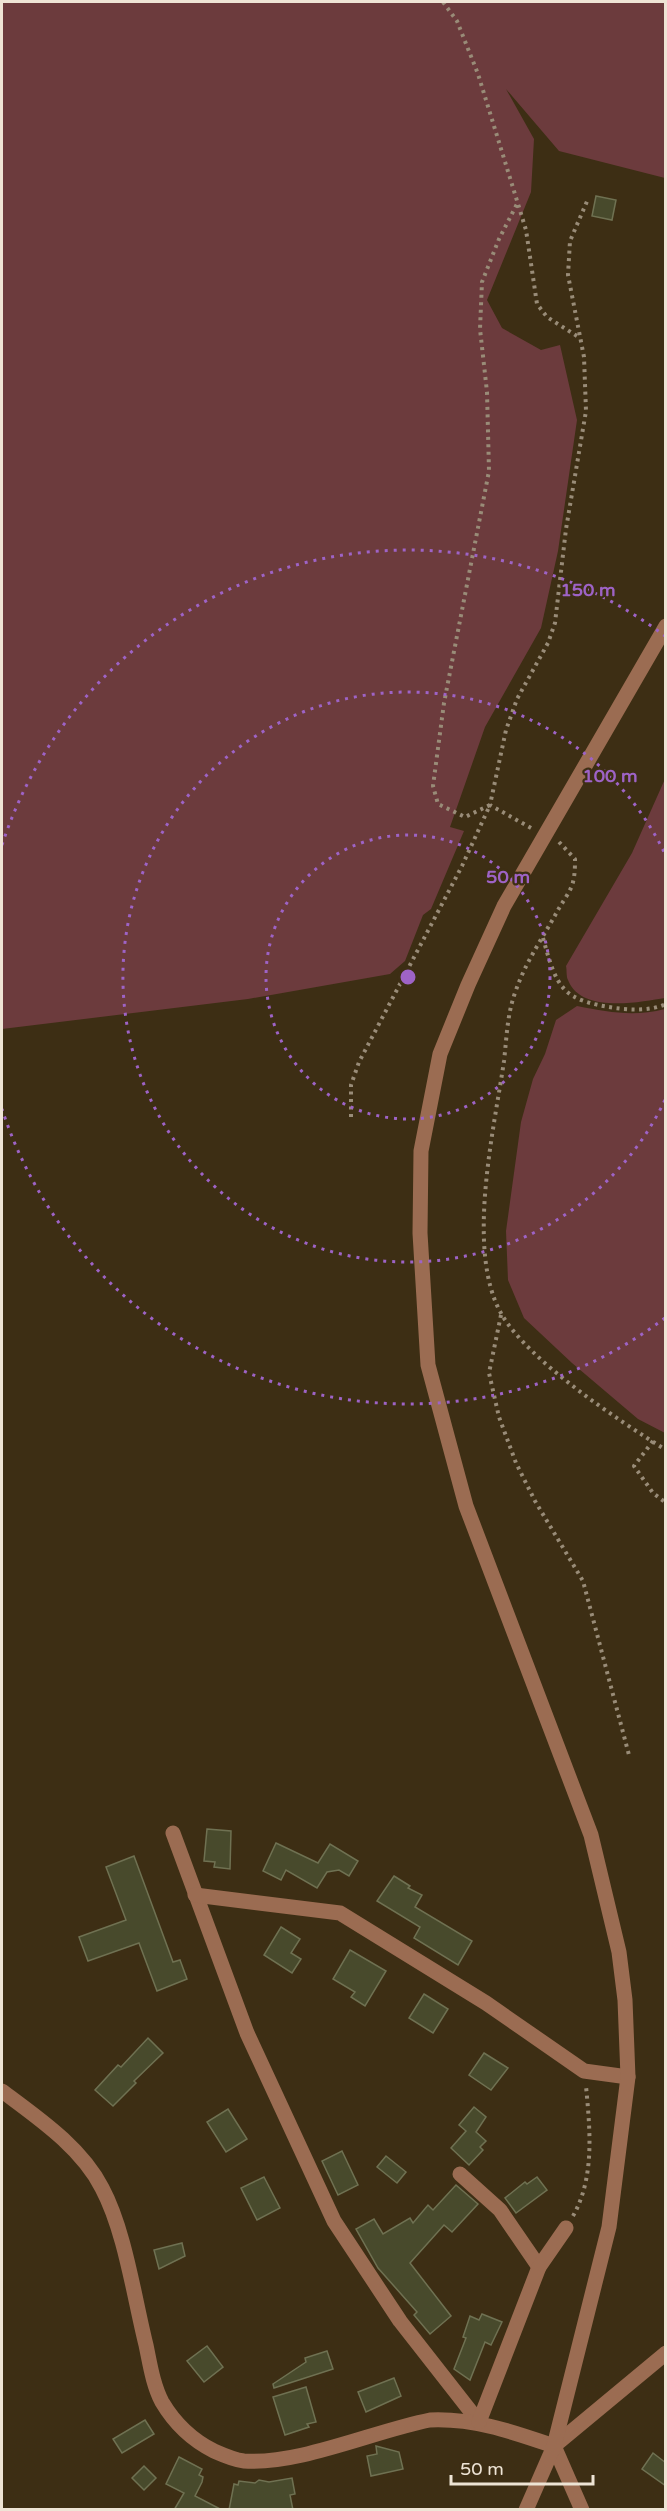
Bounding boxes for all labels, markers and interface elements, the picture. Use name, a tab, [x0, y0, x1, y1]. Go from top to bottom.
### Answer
text: 150 m	[560, 579, 616, 601]
text: 100 m	[582, 765, 638, 787]
text: 50 m	[486, 866, 530, 888]
centre of rings	[398, 967, 418, 987]
scale bar	[451, 2448, 594, 2486]
text: 50 m	[460, 2458, 504, 2480]

